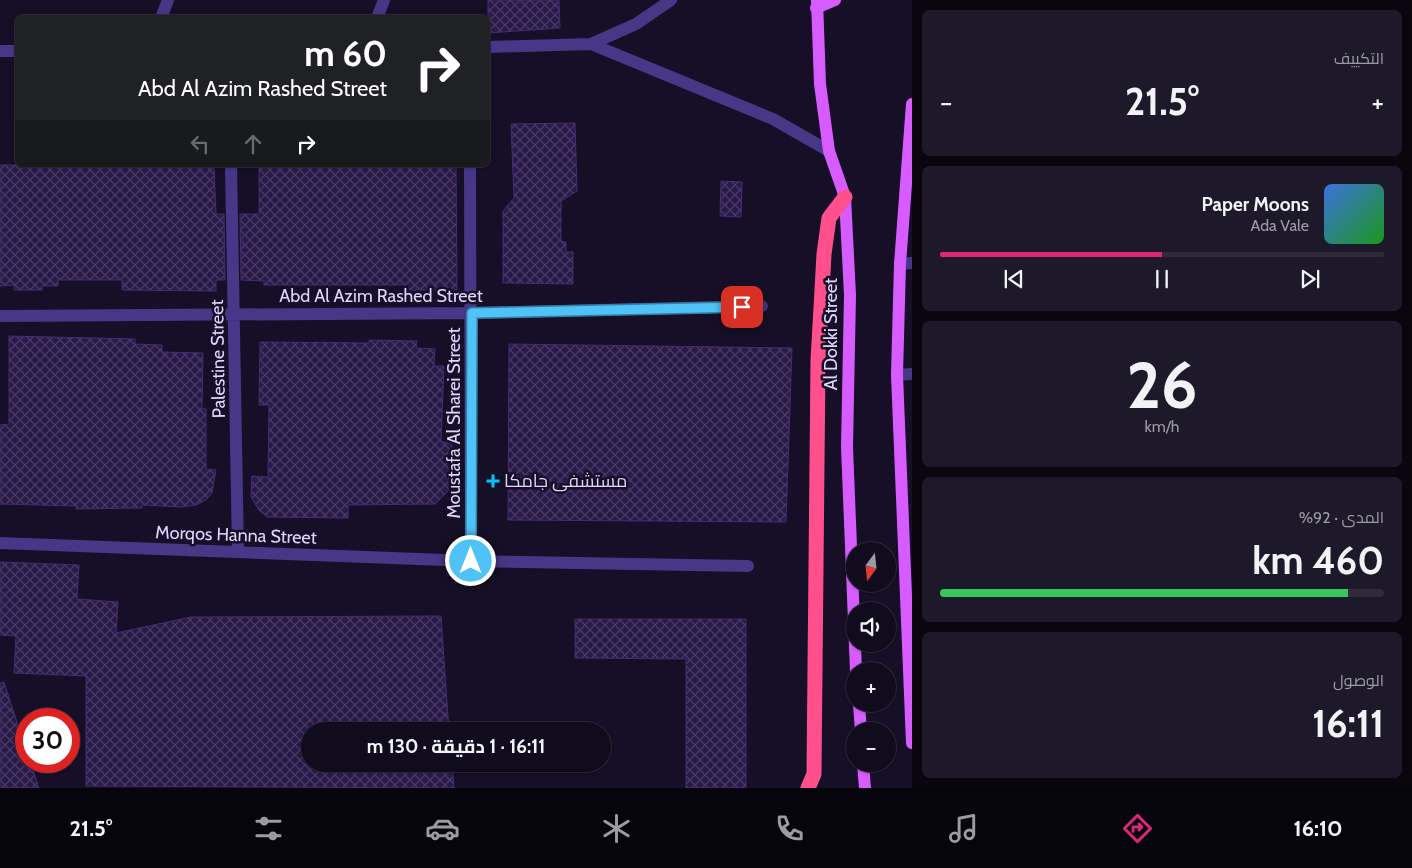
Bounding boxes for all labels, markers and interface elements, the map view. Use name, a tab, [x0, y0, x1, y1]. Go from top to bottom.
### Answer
text: 60 m	[304, 32, 387, 75]
icon: right	[405, 35, 470, 100]
text: التكييف	[1334, 49, 1384, 68]
text: Abd Al Azim Rashed Street	[138, 75, 387, 102]
text: 21.5°	[1125, 78, 1199, 125]
text: −	[940, 85, 952, 119]
text: +	[1372, 85, 1384, 119]
icon: left	[186, 130, 214, 158]
icon: ahead	[239, 130, 267, 158]
icon: right	[292, 130, 320, 158]
text: Paper Moons	[1201, 193, 1309, 216]
text: Ada Vale	[1250, 216, 1309, 235]
icon: previous	[1000, 265, 1028, 293]
icon: pause	[1148, 265, 1176, 293]
icon: next	[1296, 265, 1324, 293]
street label: Al Dokki Street	[820, 278, 842, 390]
street label: Abd Al Azim Rashed Street	[279, 285, 483, 307]
pin	[721, 286, 763, 328]
icon: arrive	[728, 293, 756, 321]
street label: Palestine Street	[206, 299, 230, 419]
street label: Moustafa Al Sharei Street	[443, 327, 465, 519]
text: 26	[1127, 345, 1197, 424]
text: km/h	[1144, 417, 1180, 436]
place label: مستشفى جامكا	[504, 470, 627, 492]
marker: مستشفى جامكا	[486, 474, 500, 488]
text: المدى · 92%	[1299, 508, 1384, 527]
street label: Morqos Hanna Street	[155, 521, 317, 549]
position arrow	[444, 534, 496, 586]
text: 460 km	[1252, 537, 1384, 584]
north arrow	[846, 542, 896, 592]
map controls	[846, 542, 896, 772]
button: sound	[846, 602, 896, 652]
button: +	[846, 662, 896, 712]
text: الوصول	[1333, 671, 1384, 690]
text: 16:11	[1312, 700, 1384, 747]
speed limit sign: 30	[15, 708, 80, 773]
button: −	[846, 722, 896, 772]
text: 16:11 · 1 دقيقة · 130 m	[367, 735, 545, 758]
icon: filters	[251, 811, 286, 846]
icon: car	[425, 811, 460, 846]
icon: climate	[599, 811, 634, 846]
icon: phone	[772, 811, 807, 846]
icon: music	[946, 811, 981, 846]
icon: directions	[1120, 811, 1155, 846]
text: 21.5°	[69, 815, 112, 842]
text: 16:10	[1294, 815, 1343, 842]

